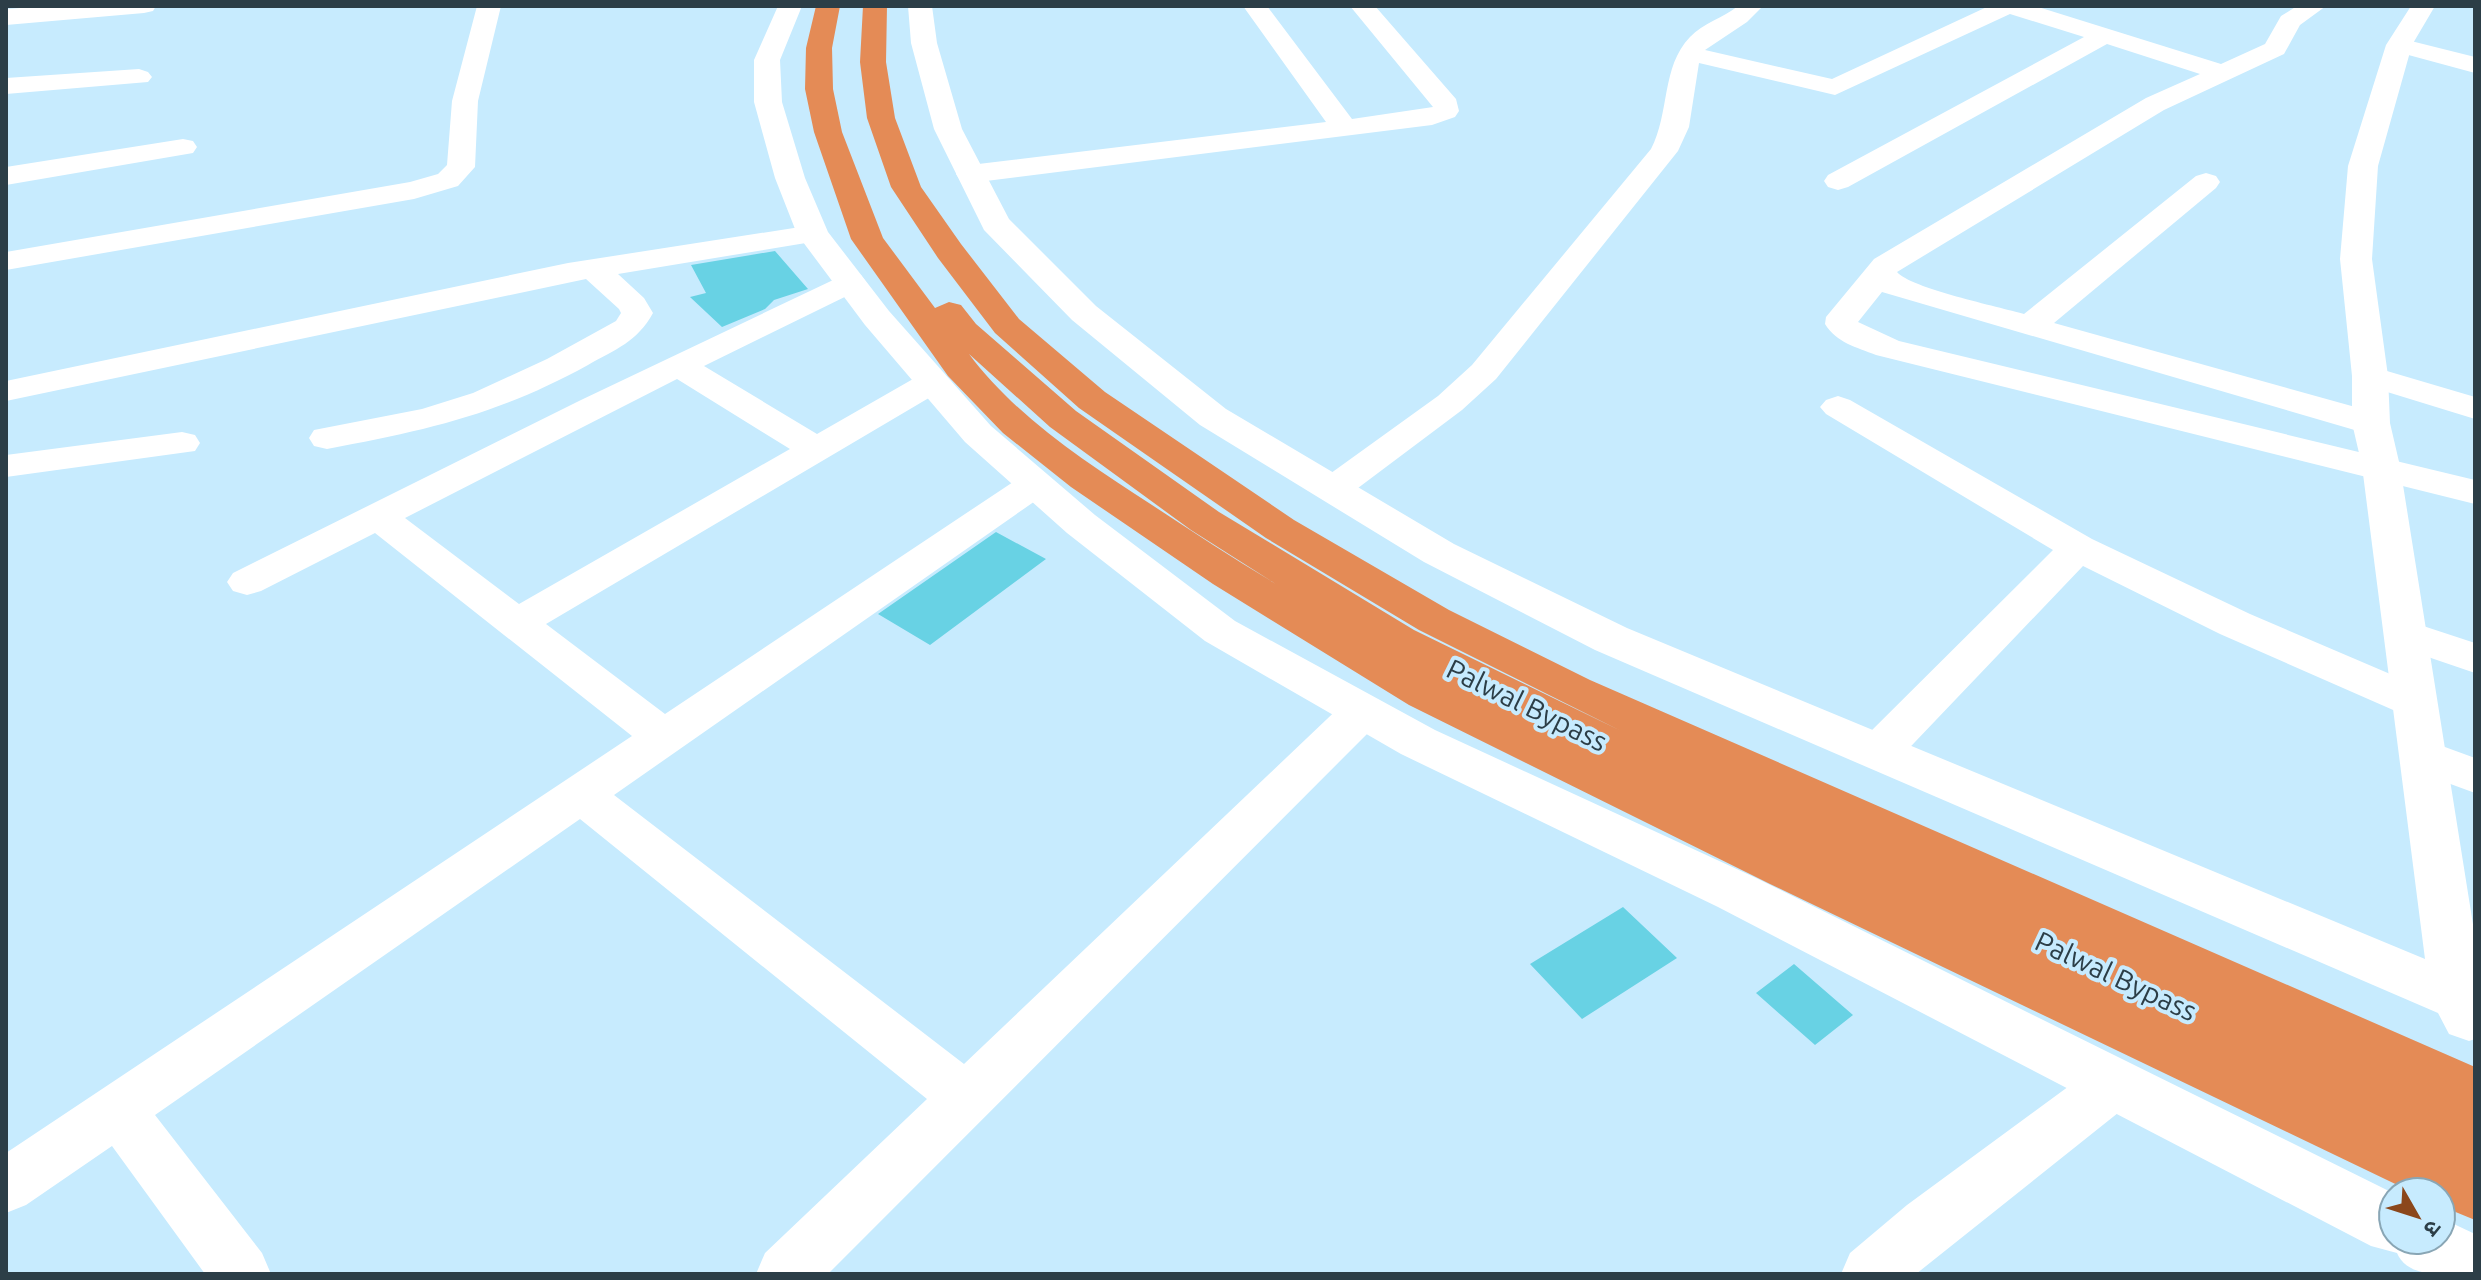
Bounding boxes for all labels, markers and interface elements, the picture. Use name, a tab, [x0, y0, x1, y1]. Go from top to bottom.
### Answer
street label: Palwal Bypass	[1442, 652, 1612, 757]
street label: Palwal Bypass	[2031, 925, 2202, 1026]
north arrow	[2377, 1176, 2457, 1256]
text: उ	[2418, 1216, 2447, 1243]

